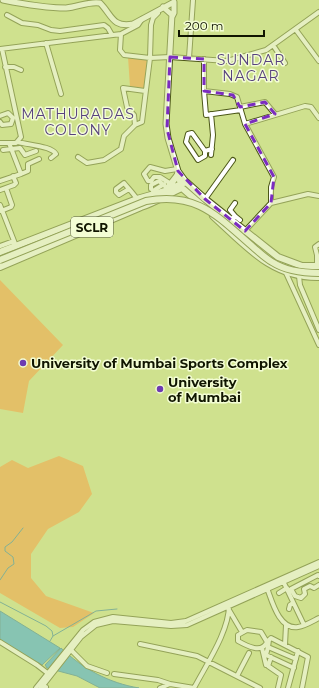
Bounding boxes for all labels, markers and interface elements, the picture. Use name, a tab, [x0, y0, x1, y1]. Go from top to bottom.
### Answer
scale bar	[179, 12, 264, 38]
text: 200 m	[185, 18, 224, 33]
district label: SUNDAR NAGAR	[217, 51, 285, 85]
district label: MATHURADAS COLONY	[21, 105, 135, 139]
road number: SCLR	[71, 217, 113, 237]
place label: University of Mumbai Sports Complex	[31, 355, 288, 371]
marker: University of Mumbai Sports Complex	[18, 358, 28, 368]
place label: University of Mumbai	[168, 374, 241, 405]
marker: University of Mumbai	[155, 384, 165, 394]

